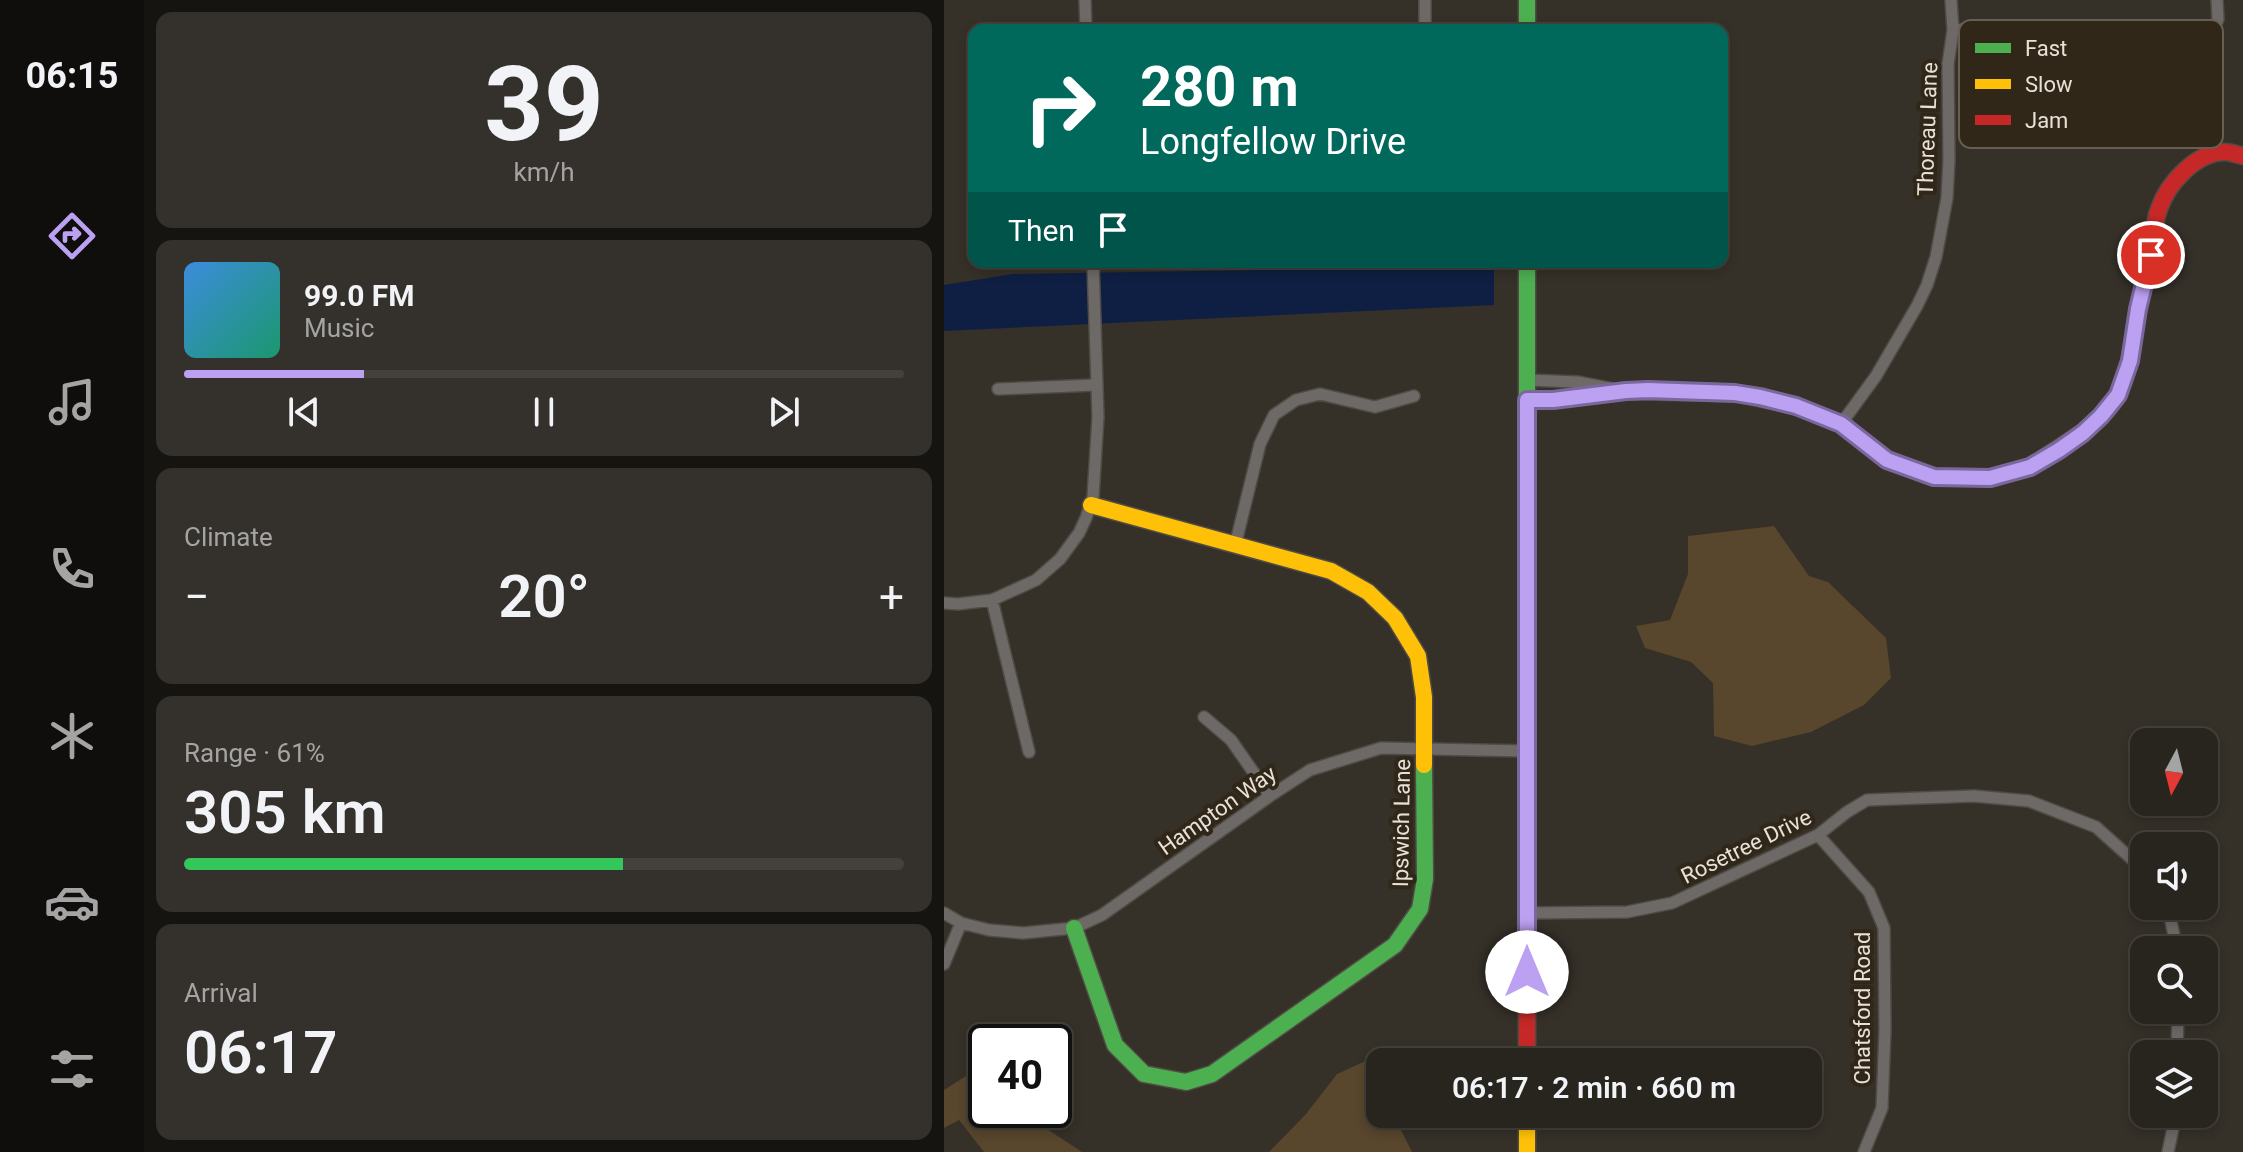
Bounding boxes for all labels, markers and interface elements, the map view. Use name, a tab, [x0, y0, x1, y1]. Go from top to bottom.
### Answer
legend	[1959, 20, 2223, 148]
text: Fast	[2025, 36, 2067, 61]
text: 39	[484, 44, 604, 165]
text: 280 m	[1140, 54, 1299, 120]
text: 06:15	[26, 55, 118, 97]
icon: right	[1008, 56, 1112, 160]
street label: Thoreau Lane	[1913, 62, 1942, 196]
text: Slow	[2025, 72, 2073, 97]
text: Jam	[2025, 108, 2068, 133]
text: Longfellow Drive	[1140, 121, 1406, 163]
text: km/h	[513, 157, 575, 187]
icon: directions	[44, 208, 100, 264]
icon: arrive	[1091, 208, 1135, 252]
text: Then	[1008, 213, 1075, 248]
pin	[2117, 221, 2185, 289]
icon: arrive	[2129, 233, 2173, 277]
text: 99.0 FM	[304, 278, 415, 313]
text: Music	[304, 313, 374, 343]
icon: music	[44, 374, 100, 430]
icon: previous	[282, 390, 326, 434]
icon: pause	[522, 390, 566, 434]
icon: next	[762, 390, 806, 434]
text: Climate	[184, 522, 273, 552]
icon: phone	[44, 541, 100, 597]
text: 20°	[498, 561, 590, 632]
text: −	[184, 571, 209, 623]
text: +	[879, 571, 904, 623]
icon: climate	[44, 708, 100, 764]
north arrow	[2130, 728, 2218, 816]
map controls	[2130, 728, 2218, 1128]
text: Range · 61%	[184, 738, 325, 768]
street label: Ipswich Lane	[1388, 759, 1415, 887]
street label: Hampton Way	[1154, 760, 1281, 860]
text: 305 km	[184, 777, 386, 848]
street label: Rosetree Drive	[1677, 804, 1815, 889]
button: sound	[2130, 832, 2218, 920]
icon: car	[44, 874, 100, 930]
position arrow	[1485, 930, 1569, 1014]
street label: Chatsford Road	[1850, 932, 1875, 1084]
button: search	[2130, 936, 2218, 1024]
text: Arrival	[184, 978, 258, 1008]
text: 06:17	[184, 1017, 337, 1088]
speed limit sign: 40	[968, 1024, 1072, 1128]
button: layers	[2130, 1040, 2218, 1128]
icon: filters	[44, 1041, 100, 1097]
text: 06:17 · 2 min · 660 m	[1452, 1070, 1736, 1105]

